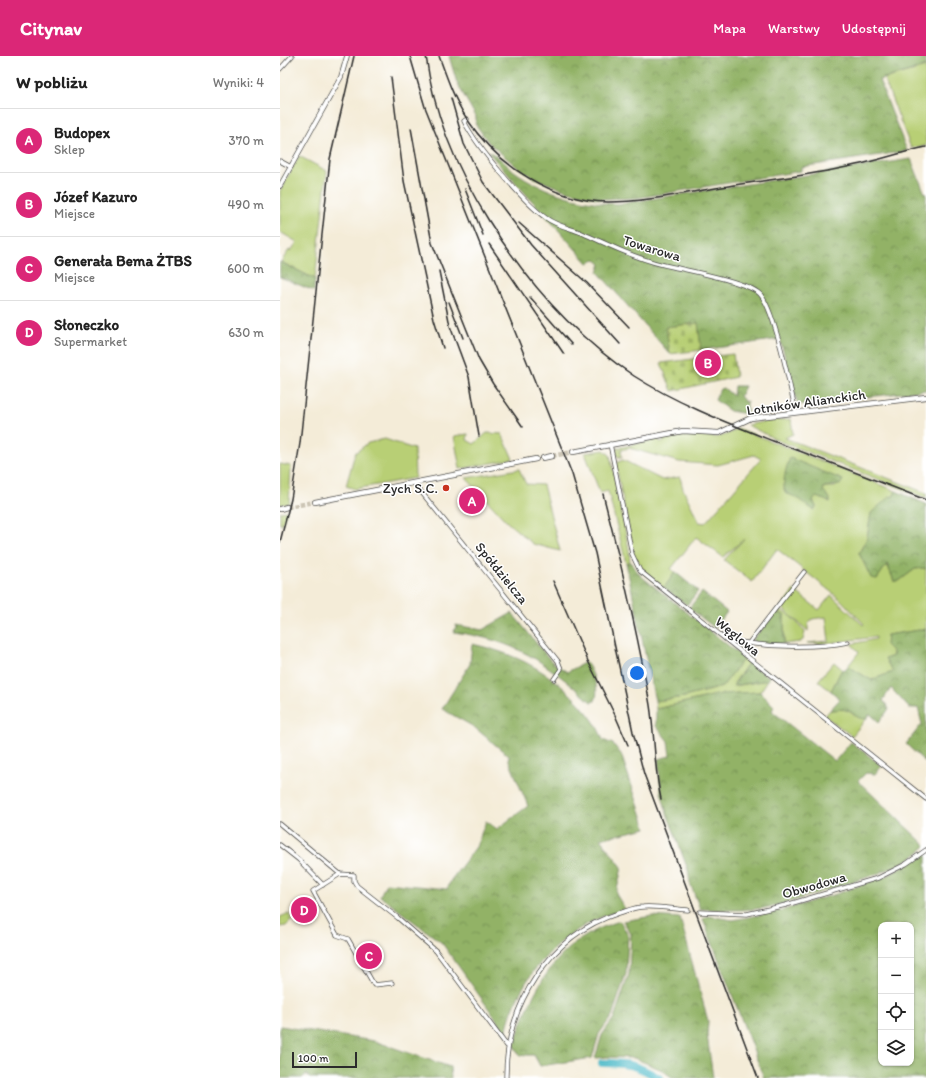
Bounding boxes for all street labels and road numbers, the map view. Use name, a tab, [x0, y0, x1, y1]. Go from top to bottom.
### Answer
street label: Towarowa	[621, 232, 683, 265]
street label: Lotników Alianckich	[745, 386, 867, 419]
street label: Spółdzielcza	[471, 539, 532, 608]
street label: Węglowa	[712, 613, 764, 660]
street label: Obwodowa	[780, 868, 849, 903]

